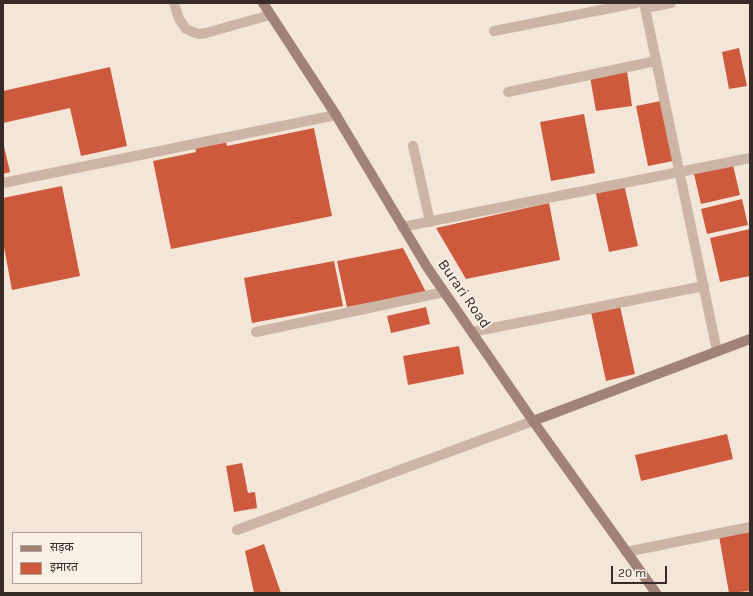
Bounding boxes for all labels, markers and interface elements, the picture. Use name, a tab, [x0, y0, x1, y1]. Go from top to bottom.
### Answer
street label: Burari Road	[434, 256, 494, 332]
legend	[12, 532, 142, 584]
text: सड़क	[50, 540, 74, 554]
scale bar	[613, 558, 669, 584]
text: इमारत	[50, 560, 78, 574]
text: 20 m	[618, 566, 646, 580]

